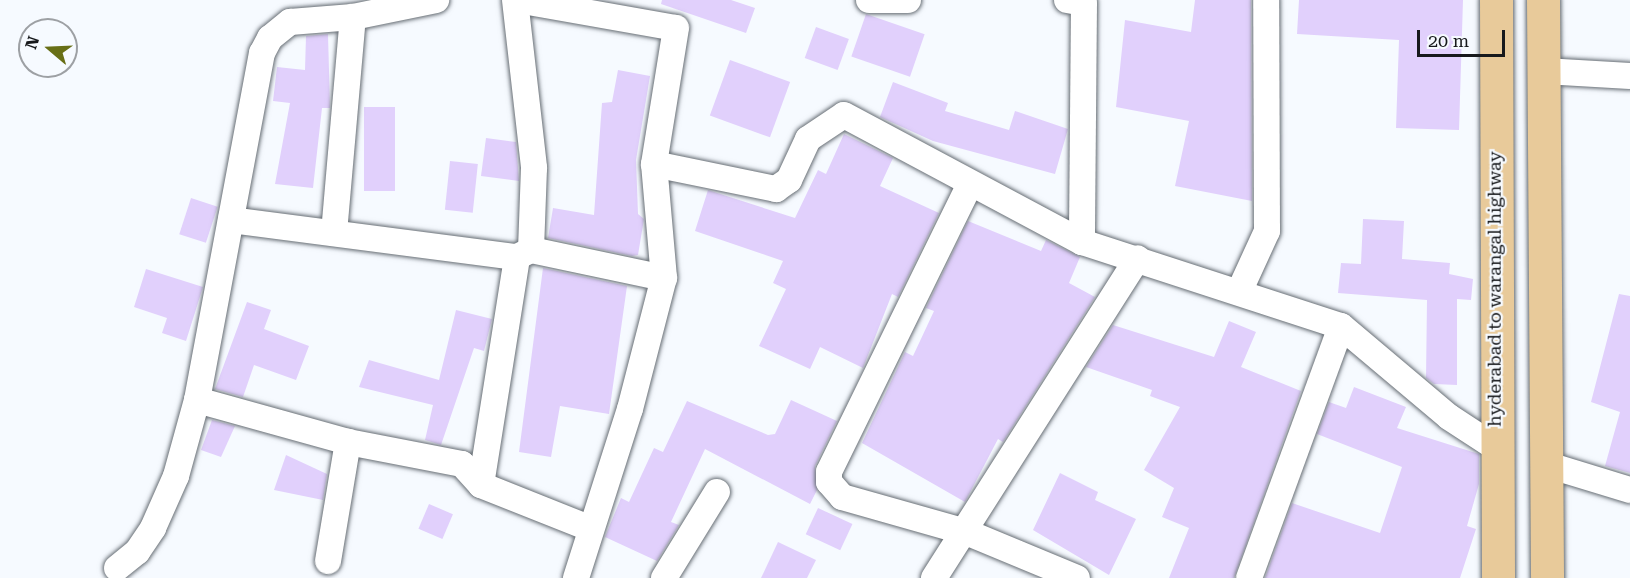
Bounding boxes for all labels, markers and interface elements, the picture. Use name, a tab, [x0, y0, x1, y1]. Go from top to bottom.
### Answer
north arrow	[18, 18, 78, 78]
scale bar	[1420, 18, 1508, 56]
text: 20 m	[1428, 30, 1469, 51]
text: N	[21, 34, 43, 52]
street label: hyderabad to warangal highway	[1484, 151, 1506, 427]

